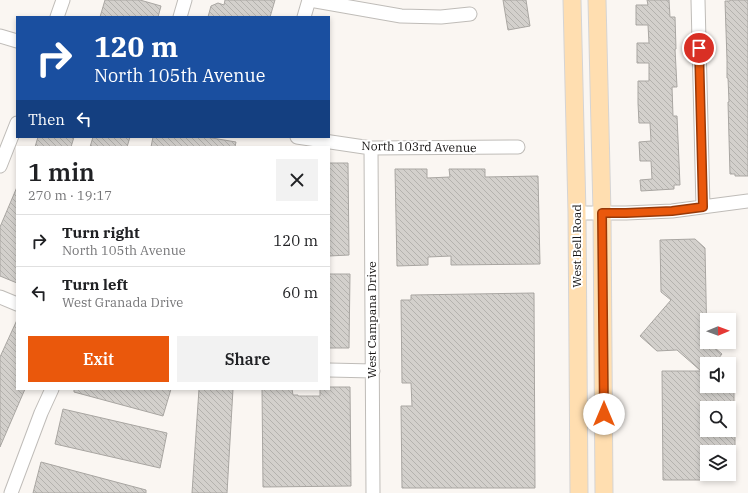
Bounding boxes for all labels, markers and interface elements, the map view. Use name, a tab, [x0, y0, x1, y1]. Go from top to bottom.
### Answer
text: 120 m	[94, 28, 178, 65]
pin	[682, 31, 716, 65]
icon: right	[28, 32, 80, 84]
icon: arrive	[688, 37, 710, 59]
text: North 105th Avenue	[94, 64, 265, 87]
icon: left	[73, 108, 95, 130]
text: Then	[28, 110, 65, 129]
street label: North 103rd Avenue	[361, 138, 477, 155]
text: 1 min	[28, 156, 95, 188]
button: close	[276, 159, 318, 201]
text: 270 m · 19:17	[28, 187, 112, 204]
street label: West Bell Road	[569, 204, 584, 288]
text: Turn right	[62, 223, 140, 242]
icon: right	[28, 230, 50, 252]
text: 120 m	[273, 231, 318, 250]
text: North 105th Avenue	[62, 242, 186, 259]
street label: West Campana Drive	[364, 261, 379, 379]
text: Turn left	[62, 275, 128, 294]
icon: left	[28, 282, 50, 304]
text: 60 m	[282, 283, 318, 302]
text: West Granada Drive	[62, 294, 183, 311]
north arrow	[700, 313, 736, 349]
map controls	[700, 313, 736, 481]
button: Exit	[28, 336, 169, 382]
button: Share	[177, 336, 318, 382]
button: sound	[700, 357, 736, 393]
position arrow	[583, 393, 625, 435]
button: search	[700, 401, 736, 437]
button: layers	[700, 445, 736, 481]

